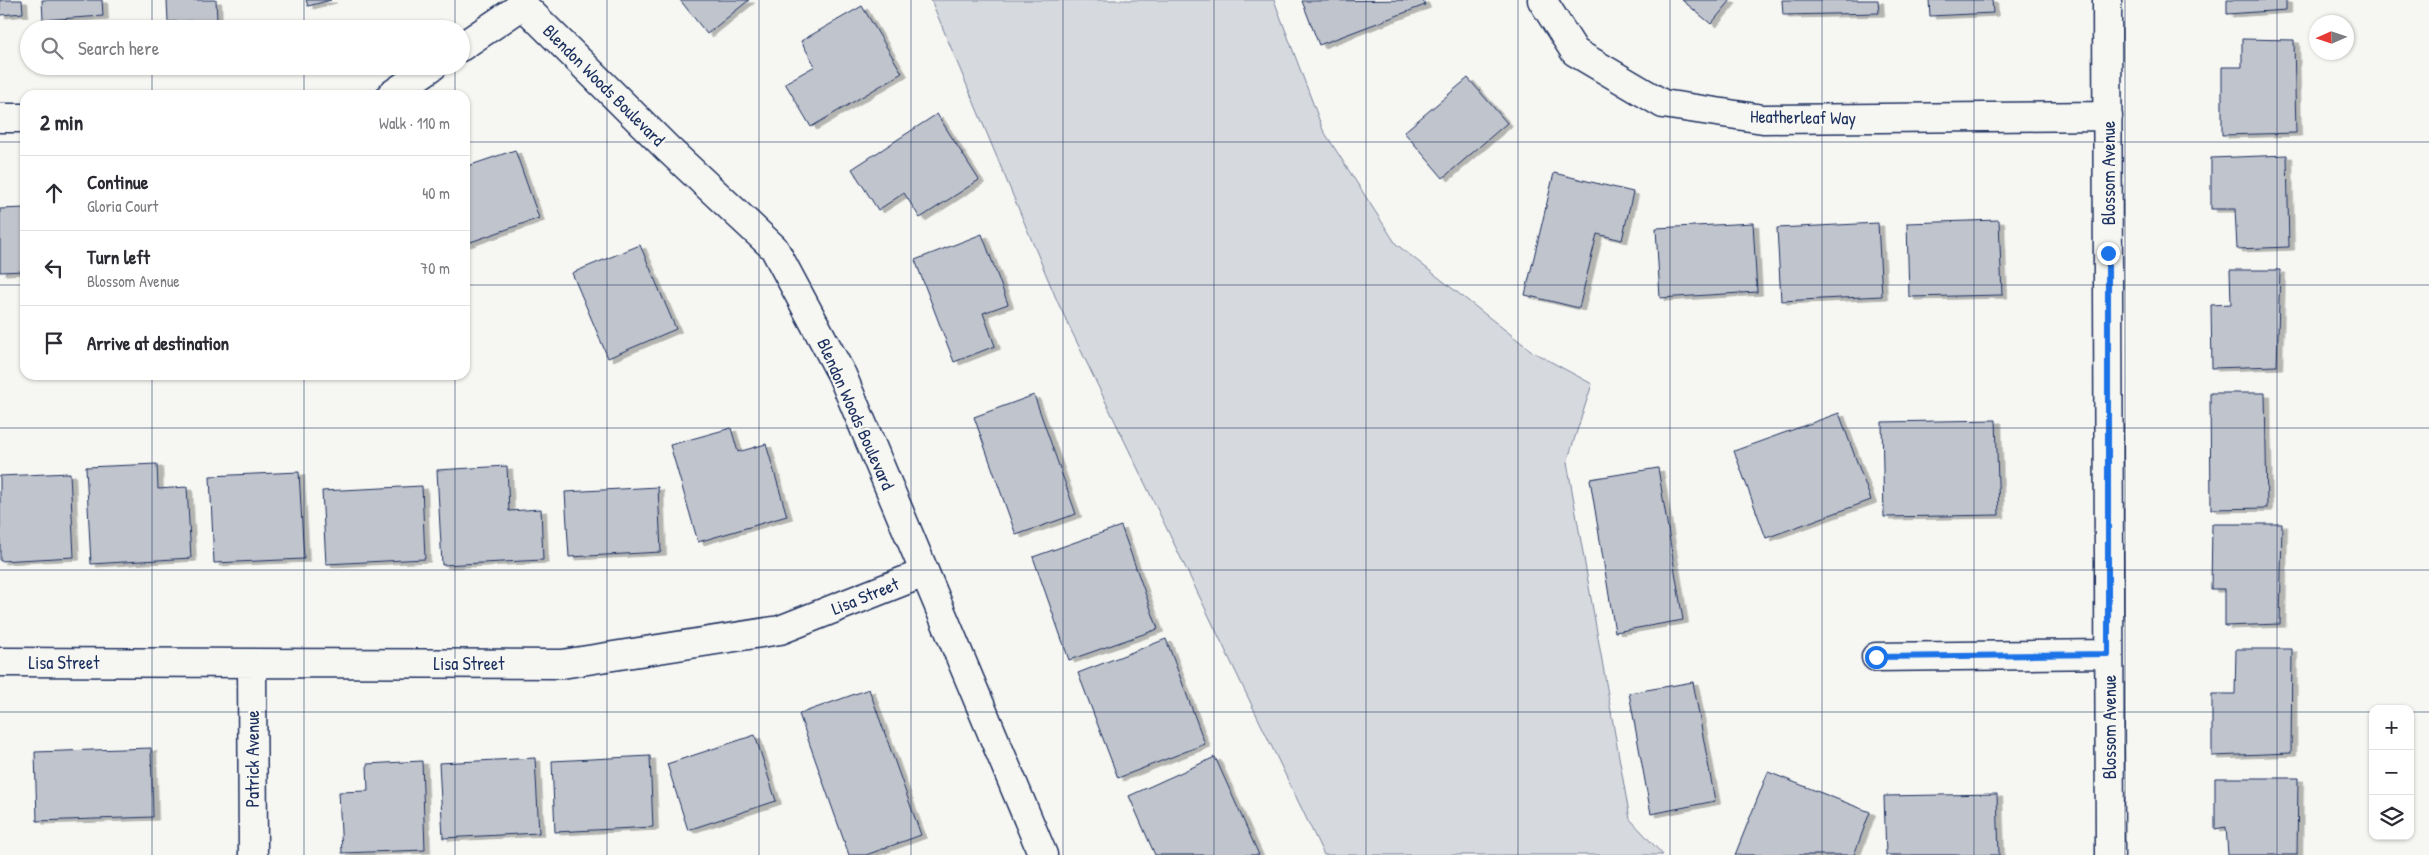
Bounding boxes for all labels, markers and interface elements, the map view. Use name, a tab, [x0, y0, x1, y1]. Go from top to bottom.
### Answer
north arrow	[2309, 15, 2354, 60]
street label: Blendon Woods Boulevard	[537, 18, 671, 152]
search box	[20, 20, 470, 75]
icon: search	[38, 34, 66, 62]
text: Search here	[78, 35, 159, 61]
street label: Heatherleaf Way	[1750, 104, 1857, 130]
text: 2 min	[40, 108, 83, 137]
text: Walk · 110 m	[379, 112, 450, 134]
street label: Blossom Avenue	[2096, 121, 2121, 225]
text: Continue	[87, 169, 148, 195]
icon: ahead	[40, 179, 68, 207]
text: 40 m	[422, 182, 450, 204]
text: Gloria Court	[87, 195, 158, 217]
route end	[2097, 242, 2120, 265]
text: Turn left	[87, 244, 150, 270]
icon: left	[40, 254, 68, 282]
text: 70 m	[420, 257, 450, 279]
text: Blossom Avenue	[87, 270, 180, 292]
icon: arrive	[40, 329, 68, 357]
text: Arrive at destination	[87, 330, 229, 356]
street label: Blendon Woods Boulevard	[811, 334, 901, 494]
street label: Lisa Street	[828, 571, 903, 621]
route start	[1865, 646, 1888, 669]
street label: Lisa Street	[29, 650, 100, 675]
street label: Lisa Street	[434, 651, 505, 676]
street label: Blossom Avenue	[2097, 675, 2122, 779]
map controls	[2369, 705, 2414, 840]
button: +	[2369, 705, 2414, 750]
street label: Patrick Avenue	[240, 710, 265, 808]
button: −	[2369, 750, 2414, 795]
button: layers	[2369, 795, 2414, 840]

